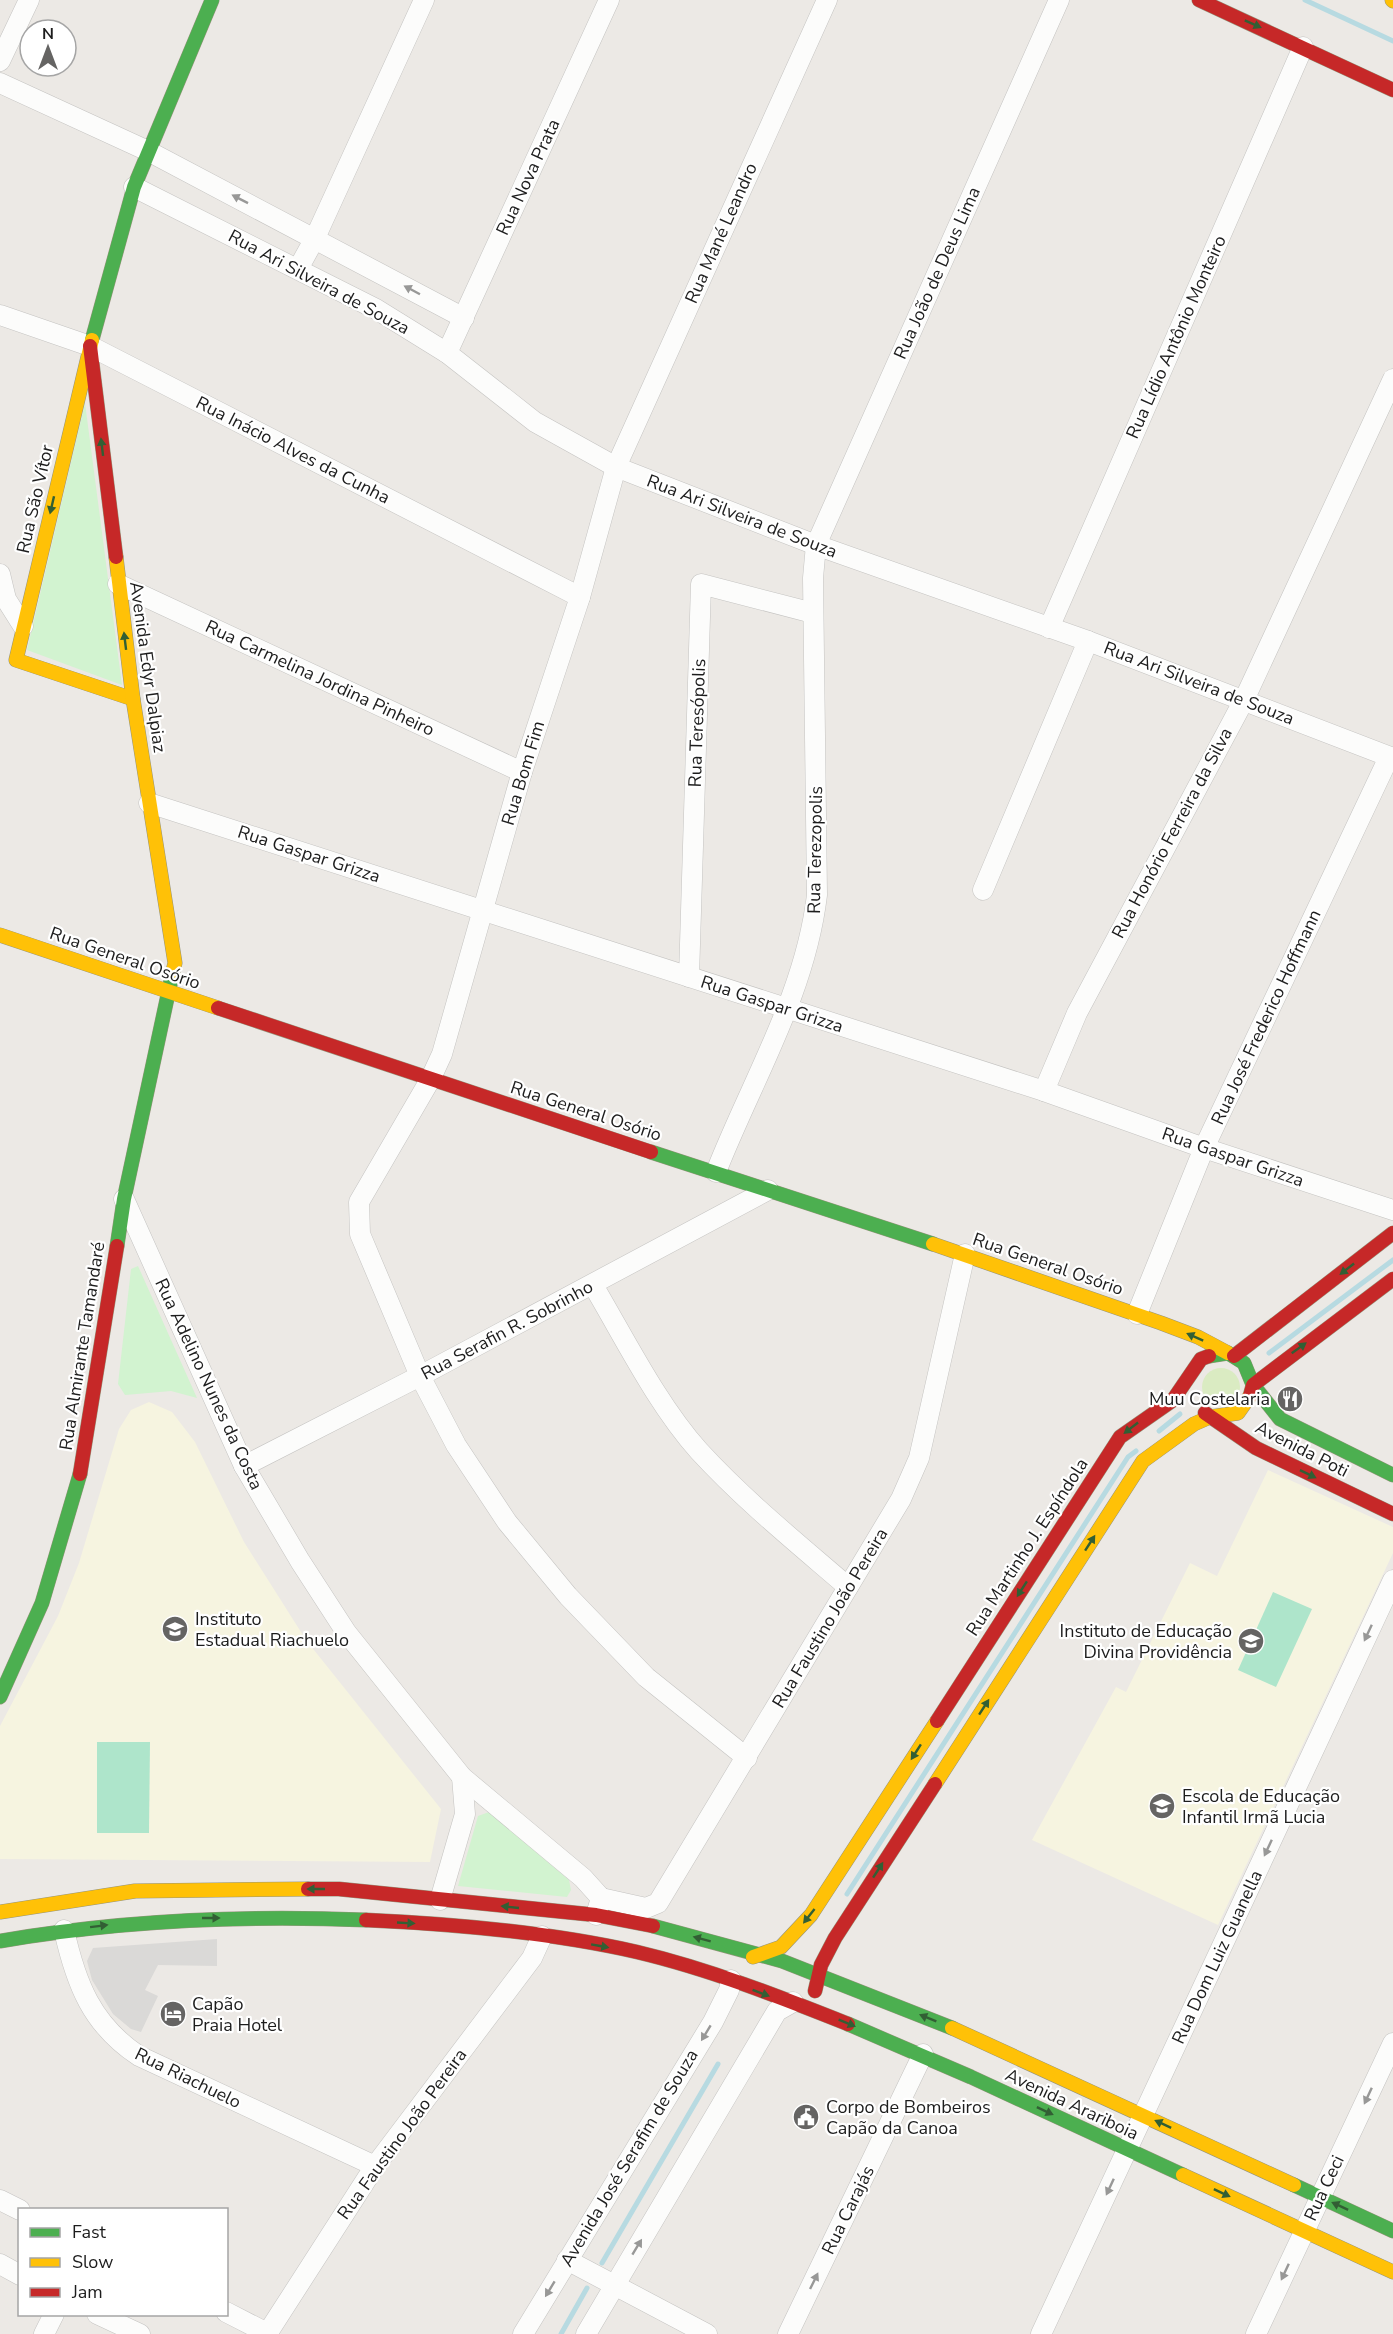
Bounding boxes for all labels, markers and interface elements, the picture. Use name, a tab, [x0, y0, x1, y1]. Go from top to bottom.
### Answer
north arrow	[18, 18, 78, 78]
one-way arrow	[1244, 19, 1262, 29]
text: N	[42, 23, 54, 45]
street label: Rua Nova Prata	[491, 115, 565, 239]
street label: Rua Mané Leandro	[679, 159, 763, 307]
street label: Rua João de Deus Lima	[888, 183, 986, 363]
one-way arrow	[231, 194, 249, 204]
street label: Rua Ari Silveira de Souza	[224, 224, 414, 340]
street label: Rua Lídio Antônio Monteiro	[1120, 232, 1232, 442]
one-way arrow	[404, 285, 421, 295]
street label: Rua Inácio Alves da Cunha	[192, 391, 394, 509]
one-way arrow	[97, 438, 106, 457]
street label: Rua São Vítor	[11, 442, 59, 556]
street label: Rua Ari Silveira de Souza	[643, 469, 841, 563]
one-way arrow	[46, 496, 56, 514]
street label: Avenida Edyr Dalpiaz	[124, 580, 172, 754]
street label: Rua Carmelina Jordina Pinheiro	[201, 614, 439, 742]
one-way arrow	[120, 631, 130, 650]
street label: Rua Ari Silveira de Souza	[1100, 636, 1298, 730]
street label: Rua Teresópolis	[683, 658, 711, 788]
street label: Rua Bom Fim	[496, 718, 550, 828]
street label: Rua Honório Ferreira da Silva	[1106, 723, 1238, 943]
street label: Rua Terezopolis	[802, 786, 828, 914]
street label: Rua Gaspar Grizza	[235, 820, 383, 888]
street label: Rua José Frederico Hoffmann	[1206, 906, 1326, 1128]
street label: Rua General Osório	[47, 921, 203, 995]
street label: Rua Gaspar Grizza	[698, 970, 846, 1038]
street label: Rua General Osório	[507, 1075, 665, 1147]
street label: Rua Gaspar Grizza	[1159, 1121, 1307, 1193]
street label: Rua General Osório	[970, 1227, 1126, 1301]
street label: Rua Almirante Tamandaré	[54, 1240, 110, 1452]
one-way arrow	[1339, 1262, 1354, 1274]
street label: Rua Adelino Nunes da Costa	[149, 1274, 269, 1494]
street label: Rua Serafin R. Sobrinho	[417, 1274, 597, 1386]
one-way arrow	[1187, 1332, 1204, 1341]
one-way arrow	[1290, 1342, 1306, 1354]
restaurant icon: Muu Costelaria	[1275, 1384, 1305, 1414]
place label: Muu Costelaria	[1149, 1387, 1270, 1411]
street label: Avenida Poti	[1251, 1415, 1353, 1483]
one-way arrow	[1123, 1422, 1139, 1434]
street label: Rua Martinho J. Espíndola	[960, 1454, 1094, 1640]
one-way arrow	[1300, 1469, 1317, 1478]
street label: Rua Faustino João Pereira	[767, 1524, 893, 1712]
one-way arrow	[1084, 1535, 1095, 1551]
one-way arrow	[1016, 1580, 1027, 1597]
place label: Instituto Estadual Riachuelo	[195, 1607, 349, 1652]
school or university icon: Instituto Estadual Riachuelo	[160, 1614, 190, 1644]
place label: Instituto de Educação Divina Providência	[1060, 1619, 1232, 1664]
one-way arrow	[1364, 1624, 1373, 1641]
school or university icon: Instituto de Educação Divina Providência	[1236, 1626, 1266, 1656]
one-way arrow	[979, 1698, 990, 1715]
one-way arrow	[910, 1744, 921, 1761]
place label: Escola de Educação Infantil Irmã Lucia	[1182, 1784, 1340, 1829]
school or university icon: Escola de Educação Infantil Irmã Lucia	[1147, 1791, 1177, 1821]
one-way arrow	[1263, 1839, 1272, 1856]
one-way arrow	[873, 1862, 884, 1879]
street label: Rua Dom Luiz Guanella	[1166, 1866, 1268, 2048]
one-way arrow	[307, 1884, 326, 1894]
one-way arrow	[501, 1902, 520, 1912]
one-way arrow	[804, 1908, 816, 1923]
one-way arrow	[201, 1914, 220, 1923]
one-way arrow	[396, 1918, 415, 1927]
one-way arrow	[90, 1921, 109, 1931]
one-way arrow	[693, 1934, 711, 1944]
one-way arrow	[591, 1942, 610, 1951]
one-way arrow	[753, 1988, 771, 1998]
place label: Capão Praia Hotel	[192, 1992, 283, 2037]
hotel icon: Capão Praia Hotel	[158, 1999, 188, 2029]
one-way arrow	[919, 2013, 937, 2022]
one-way arrow	[839, 2018, 857, 2028]
one-way arrow	[700, 2025, 711, 2041]
street label: Rua Riachuelo	[131, 2042, 245, 2114]
street label: Rua Faustino João Pereira	[332, 2044, 472, 2224]
street label: Avenida José Serafim de Souza	[554, 2045, 704, 2271]
street label: Avenida Arariboia	[1002, 2063, 1142, 2145]
one-way arrow	[1363, 2087, 1372, 2104]
place label: Corpo de Bombeiros Capão da Canoa	[826, 2095, 991, 2140]
public building icon: Corpo de Bombeiros Capão da Canoa	[791, 2102, 821, 2132]
one-way arrow	[1036, 2106, 1053, 2115]
one-way arrow	[1154, 2120, 1171, 2129]
street label: Rua Ceci	[1298, 2151, 1350, 2225]
street label: Rua Carajás	[816, 2162, 880, 2258]
one-way arrow	[1106, 2179, 1115, 2196]
one-way arrow	[1213, 2188, 1230, 2197]
one-way arrow	[1331, 2202, 1348, 2211]
legend	[18, 2208, 228, 2316]
text: Fast	[72, 2220, 107, 2244]
one-way arrow	[632, 2238, 642, 2255]
text: Slow	[72, 2250, 113, 2274]
one-way arrow	[1280, 2264, 1289, 2281]
one-way arrow	[809, 2273, 818, 2290]
text: Jam	[71, 2280, 103, 2304]
one-way arrow	[545, 2281, 555, 2298]

